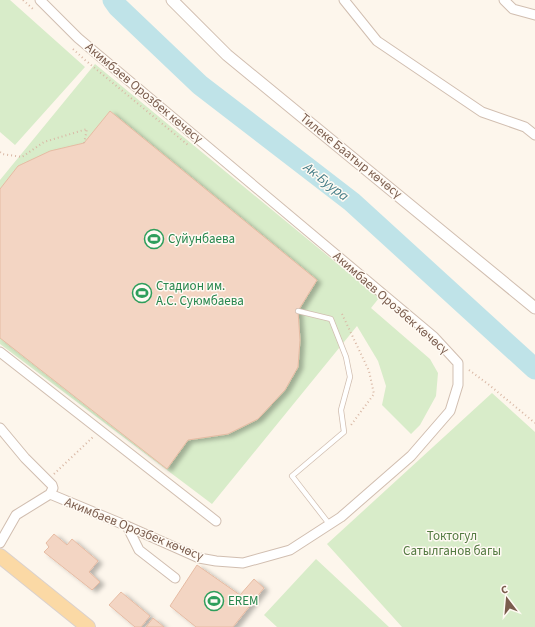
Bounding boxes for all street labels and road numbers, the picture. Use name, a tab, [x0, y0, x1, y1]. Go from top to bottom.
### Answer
street label: Акимбаев Орозбек көчөсү	[81, 38, 207, 148]
street label: Тилеке Баатыр көчөсү	[296, 109, 406, 203]
street label: Акимбаев Орозбек көчөсү	[329, 248, 453, 358]
street label: Акимбаев Орозбек көчөсү	[62, 493, 206, 565]

